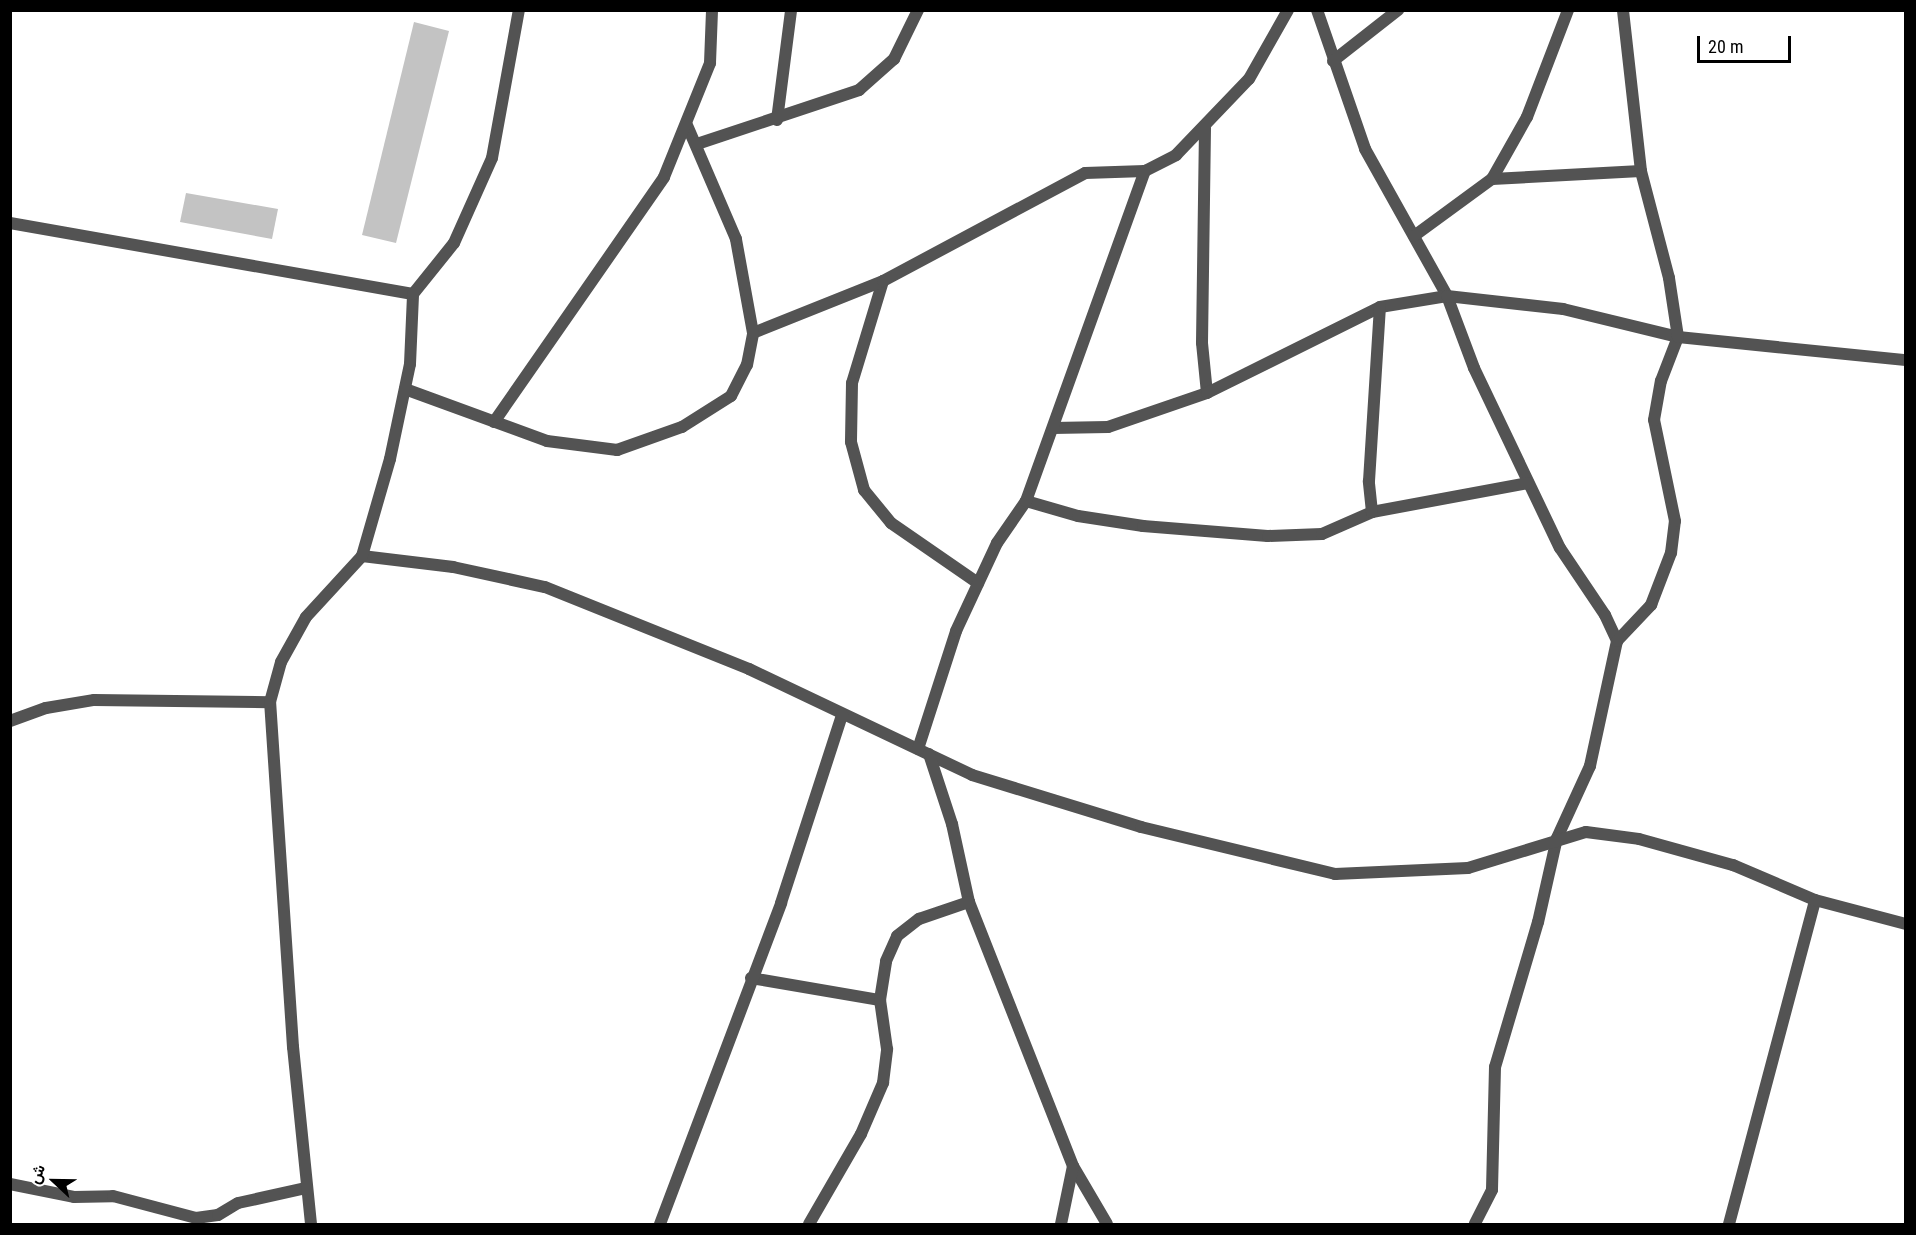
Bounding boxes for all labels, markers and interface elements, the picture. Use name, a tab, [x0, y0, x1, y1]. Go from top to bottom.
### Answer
scale bar	[1700, 24, 1794, 62]
text: 20 m	[1708, 36, 1743, 57]
north arrow	[24, 1151, 84, 1211]
text: ش	[24, 1162, 49, 1187]

